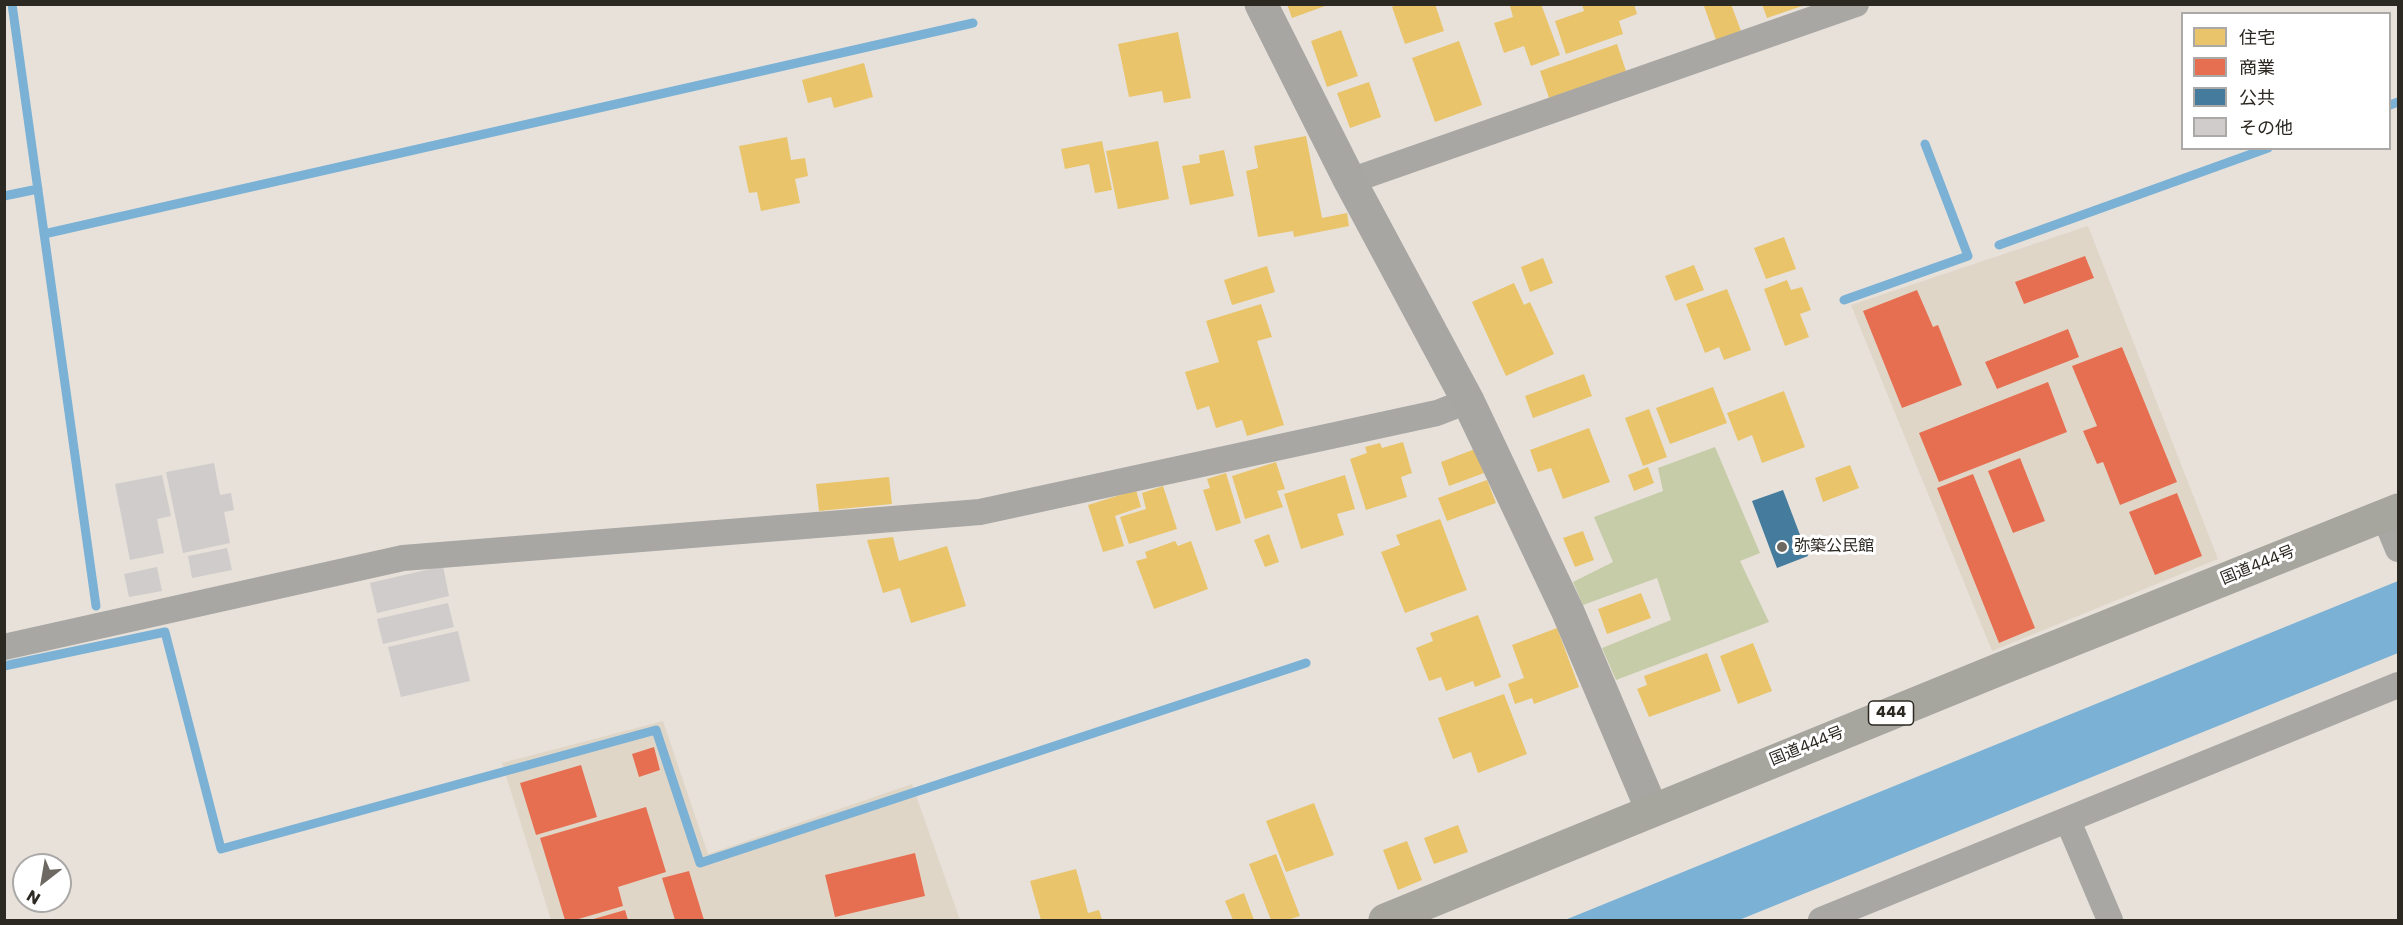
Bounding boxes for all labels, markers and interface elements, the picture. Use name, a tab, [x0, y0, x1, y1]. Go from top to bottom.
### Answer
legend	[2181, 12, 2391, 150]
text: 住宅	[2239, 25, 2275, 50]
text: 商業	[2239, 55, 2275, 80]
text: 公共	[2239, 85, 2275, 110]
text: その他	[2239, 115, 2293, 140]
place label: 弥築公民館	[1794, 537, 1874, 557]
marker: 弥築公民館	[1775, 540, 1789, 554]
street label: 国道444号	[2218, 542, 2298, 590]
road number: 444	[1868, 701, 1914, 725]
street label: 国道444号	[1767, 723, 1847, 771]
north arrow	[12, 853, 72, 913]
text: N	[22, 884, 45, 910]

